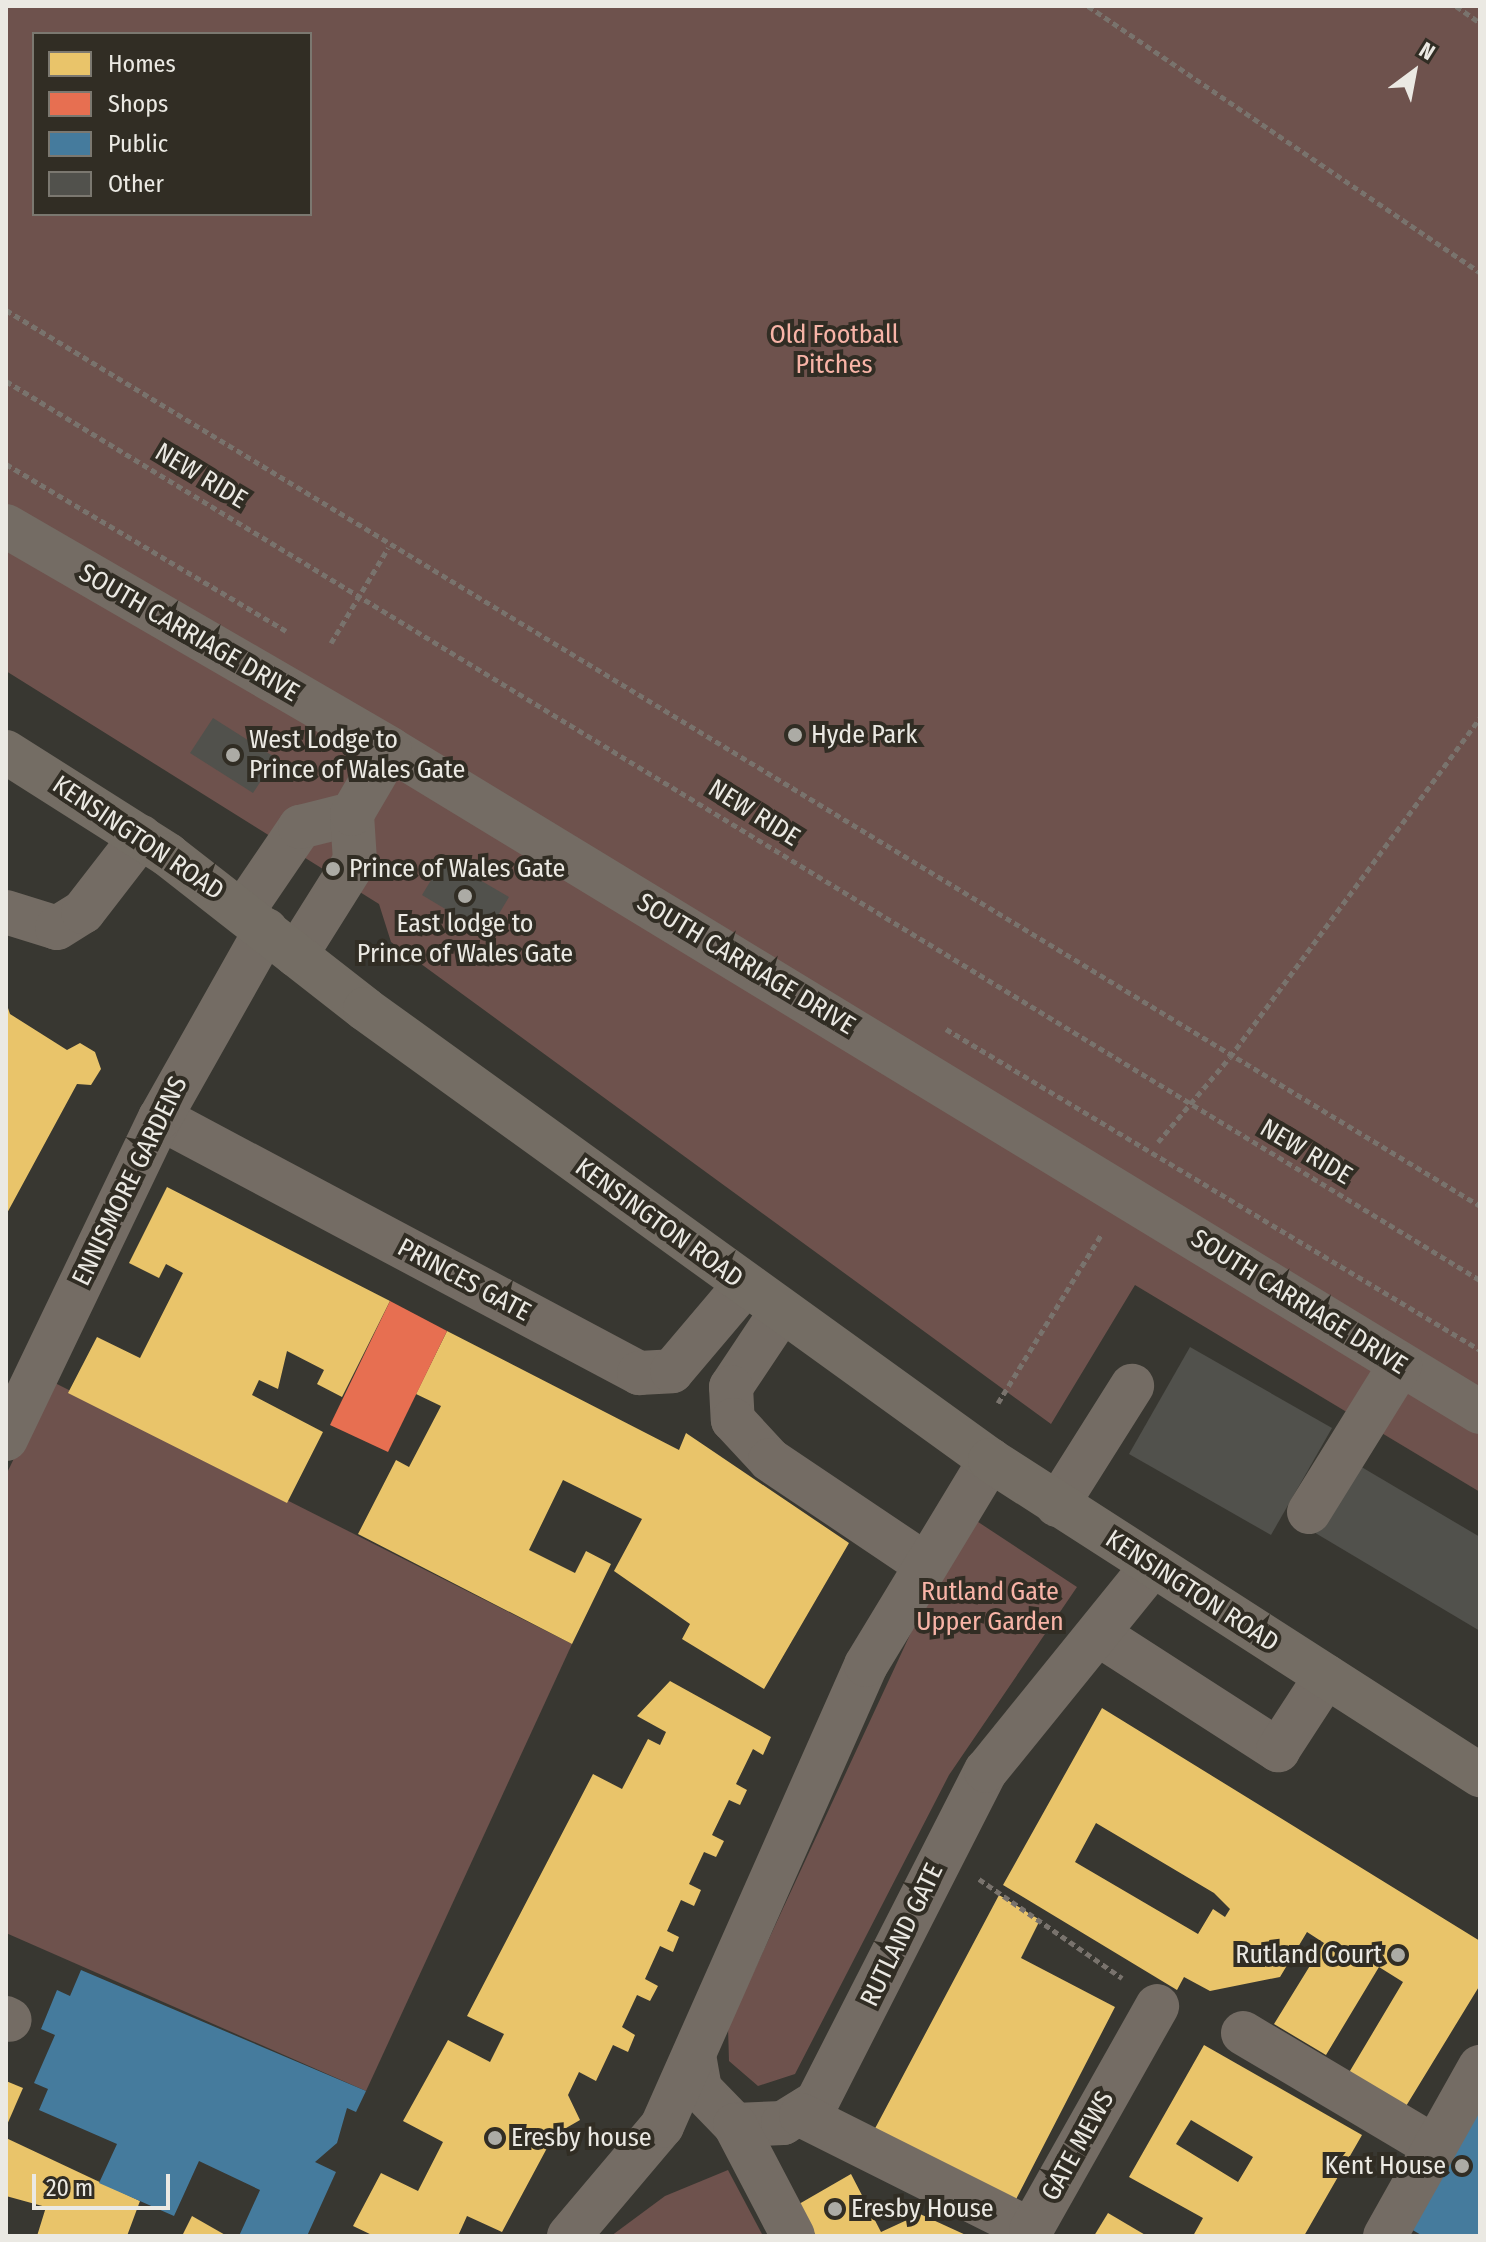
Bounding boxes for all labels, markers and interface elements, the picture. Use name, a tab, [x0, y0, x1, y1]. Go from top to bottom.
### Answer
legend	[32, 32, 312, 216]
north arrow	[1374, 32, 1454, 112]
text: N	[1414, 36, 1440, 66]
text: Homes	[108, 50, 176, 78]
text: Shops	[108, 90, 168, 118]
text: Public	[108, 130, 168, 158]
text: Other	[108, 170, 164, 198]
park label: Old Football Pitches	[769, 319, 899, 380]
street label: NEW RIDE	[149, 436, 253, 516]
street label: SOUTH CARRIAGE DRIVE	[74, 557, 304, 709]
place label: Hyde Park	[811, 719, 917, 751]
place label: West Lodge to Prince of Wales Gate	[249, 724, 465, 786]
marker: Hyde Park	[786, 726, 804, 744]
marker: West Lodge to Prince of Wales Gate	[224, 746, 242, 764]
street label: KENSINGTON ROAD	[46, 769, 230, 907]
street label: NEW RIDE	[703, 773, 805, 853]
place label: Prince of Wales Gate	[349, 853, 565, 885]
marker: Prince of Wales Gate	[324, 860, 342, 878]
marker: East lodge to Prince of Wales Gate	[456, 887, 474, 905]
street label: SOUTH CARRIAGE DRIVE	[631, 887, 861, 1041]
place label: East lodge to Prince of Wales Gate	[357, 908, 573, 970]
street label: ENNISMORE GARDENS	[66, 1071, 194, 1291]
street label: NEW RIDE	[1254, 1112, 1358, 1192]
street label: KENSINGTON ROAD	[569, 1152, 749, 1294]
street label: SOUTH CARRIAGE DRIVE	[1185, 1223, 1413, 1381]
street label: PRINCES GATE	[392, 1232, 536, 1328]
street label: KENSINGTON ROAD	[1100, 1524, 1284, 1658]
park label: Rutland Gate Upper Garden	[916, 1576, 1064, 1638]
street label: RUTLAND GATE	[854, 1858, 950, 2012]
place label: Rutland Court	[1235, 1939, 1382, 1971]
marker: Rutland Court	[1389, 1946, 1407, 1964]
street label: GATE MEWS	[1035, 2086, 1121, 2206]
place label: Eresby house	[511, 2122, 652, 2154]
marker: Eresby house	[486, 2129, 504, 2147]
place label: Kent House	[1324, 2150, 1446, 2182]
marker: Kent House	[1453, 2157, 1471, 2175]
scale bar	[36, 2158, 174, 2208]
text: 20 m	[46, 2174, 93, 2202]
place label: Eresby House	[851, 2193, 994, 2225]
marker: Eresby House	[826, 2200, 844, 2218]

